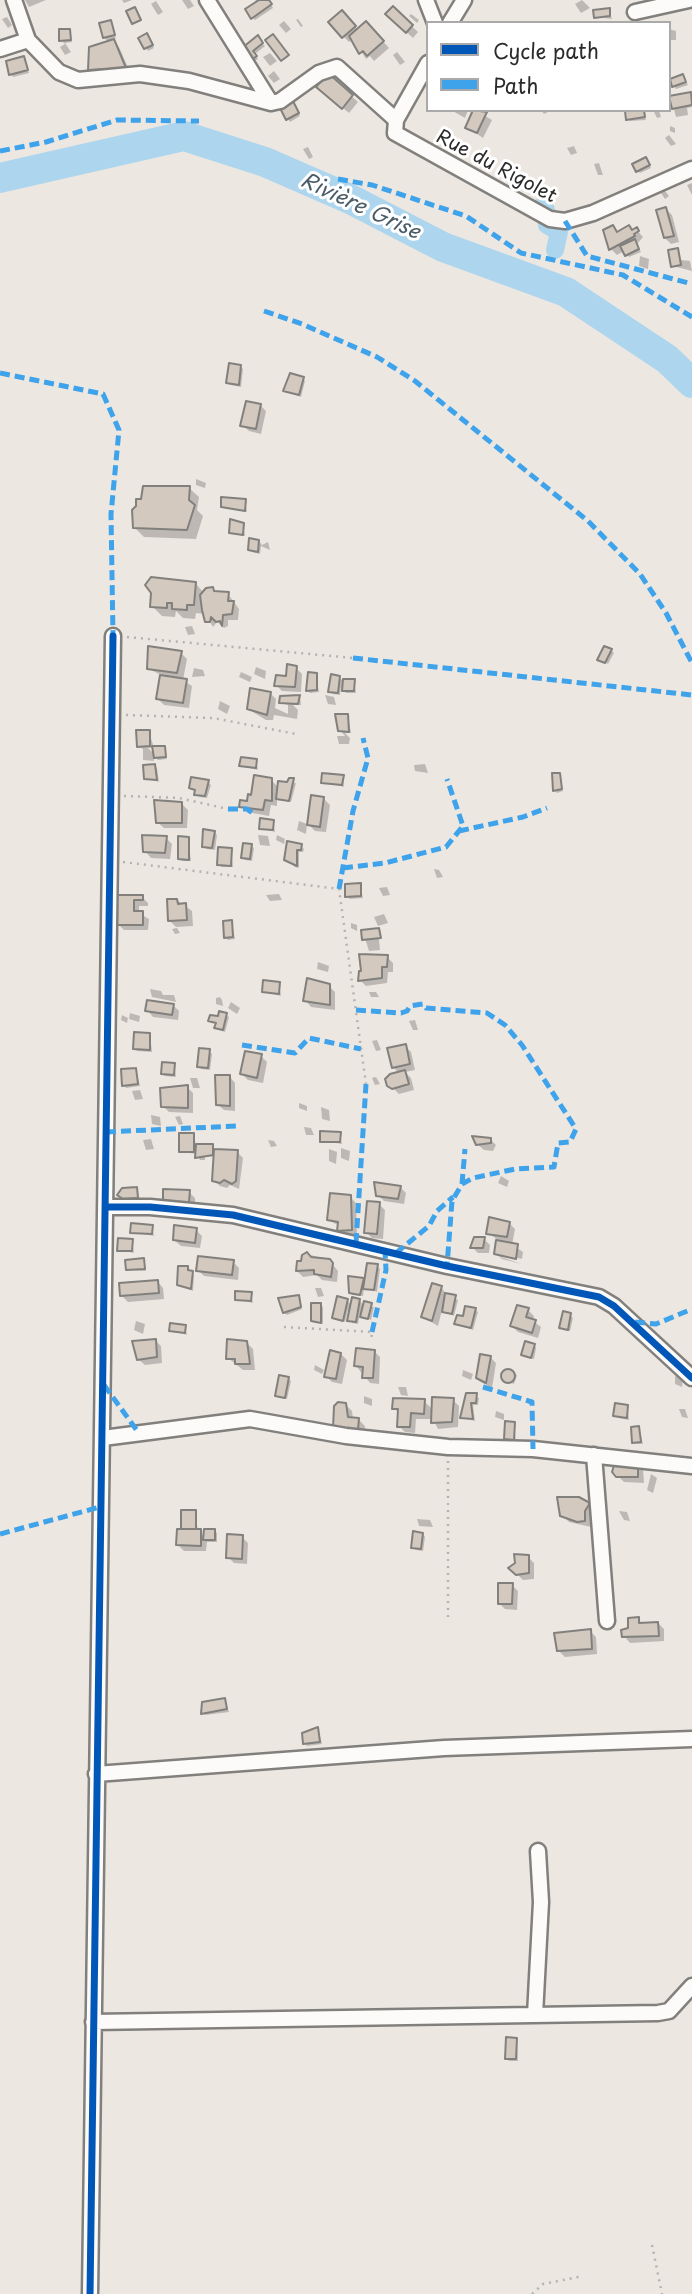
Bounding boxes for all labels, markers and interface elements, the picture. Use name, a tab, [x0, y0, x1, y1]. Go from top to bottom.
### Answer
legend	[426, 21, 671, 112]
text: Cycle path	[493, 34, 599, 66]
text: Path	[493, 69, 538, 101]
street label: Rue du Rigolet	[432, 126, 560, 208]
water label: Rivière Grise	[296, 168, 424, 246]

